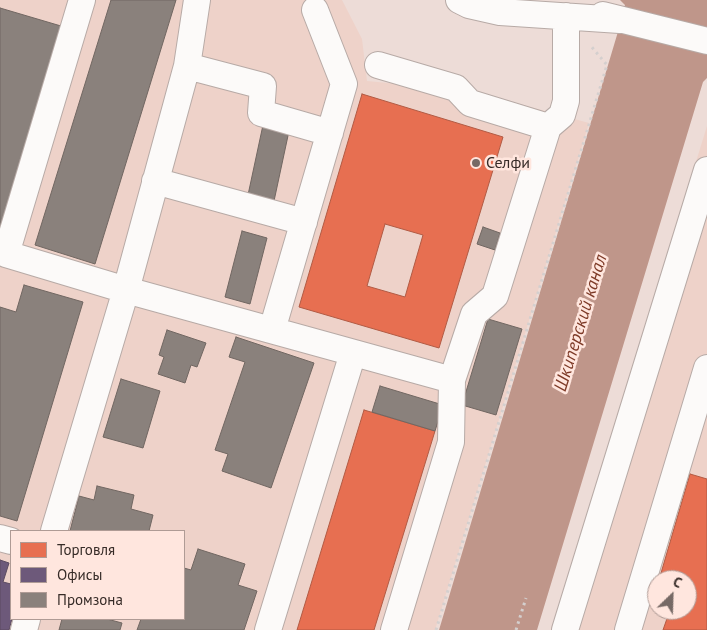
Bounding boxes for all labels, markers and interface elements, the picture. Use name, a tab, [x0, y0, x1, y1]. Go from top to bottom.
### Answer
place label: Селфи	[486, 153, 530, 173]
marker: Селфи	[470, 157, 482, 169]
water label: Шкиперский канал	[550, 252, 612, 394]
legend	[10, 530, 185, 620]
text: Торговля	[57, 540, 115, 559]
text: Офисы	[57, 565, 102, 584]
north arrow	[647, 570, 697, 620]
text: С	[670, 572, 685, 592]
text: Промзона	[57, 590, 123, 609]

